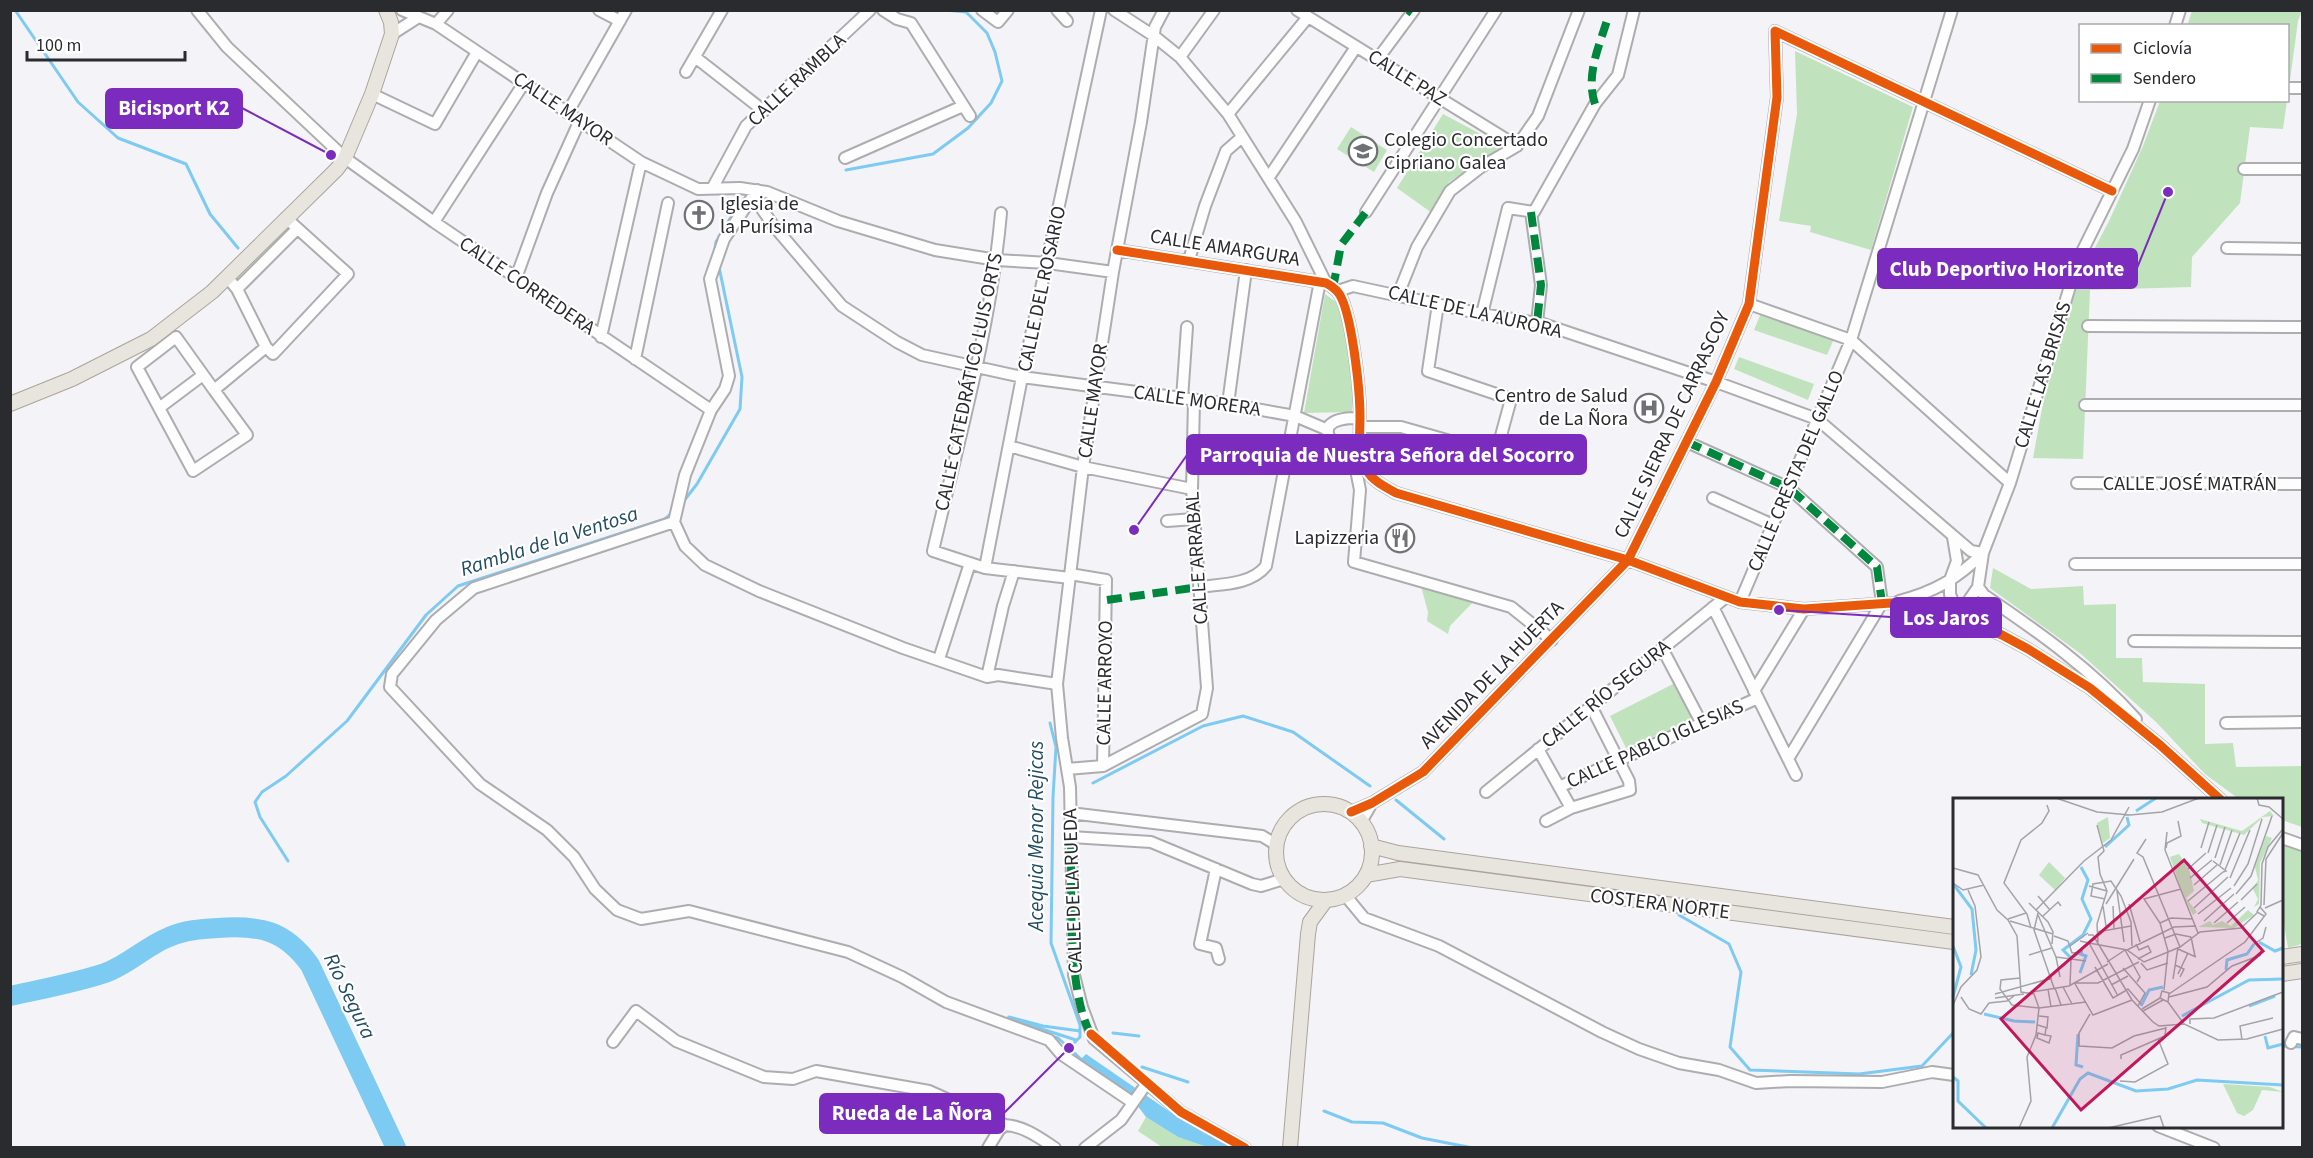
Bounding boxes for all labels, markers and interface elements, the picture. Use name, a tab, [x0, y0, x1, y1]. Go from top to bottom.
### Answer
scale bar	[27, 24, 184, 62]
legend	[2079, 24, 2289, 102]
street label: CALLE RAMBLA	[742, 27, 852, 133]
text: 100 m	[36, 33, 81, 58]
text: Ciclovía	[2133, 36, 2192, 61]
street label: CALLE PAZ	[1362, 43, 1452, 113]
street label: CALLE MAYOR	[507, 65, 619, 153]
text: Sendero	[2133, 66, 2196, 91]
callout: Bicisport K2	[106, 89, 242, 128]
text: Bicisport K2	[118, 93, 230, 123]
place label: Colegio Concertado Cipriano Galea	[1384, 126, 1548, 177]
school or university icon: Colegio Concertado Cipriano Galea	[1347, 135, 1379, 167]
place label: Iglesia de la Purísima	[720, 190, 813, 241]
church icon: Iglesia de la Purísima	[683, 199, 715, 231]
street label: CALLE DEL ROSARIO	[1011, 203, 1073, 375]
street label: CALLE AMARGURA	[1148, 222, 1302, 274]
street label: CALLE CORREDERA	[453, 230, 601, 342]
callout: Club Deportivo Horizonte	[1878, 249, 2137, 288]
street label: CALLE CATEDRÁTICO LUIS ORTS	[928, 250, 1010, 514]
text: Club Deportivo Horizonte	[1890, 254, 2125, 284]
street label: CALLE DE LA AURORA	[1385, 278, 1565, 346]
street label: CALLE LAS BRISAS	[2007, 298, 2079, 452]
street label: CALLE SIERRA DE CARRASCOY	[1607, 307, 1737, 543]
street label: CALLE MAYOR	[1071, 342, 1115, 460]
street label: CALLE CRESTA DEL GALLO	[1741, 366, 1851, 576]
street label: CALLE MORERA	[1132, 378, 1263, 424]
place label: Centro de Salud de La Ñora	[1495, 382, 1628, 433]
hospital icon: Centro de Salud de La Ñora	[1633, 392, 1665, 424]
callout: Parroquia de Nuestra Señora del Socorro	[1187, 435, 1586, 474]
text: Parroquia de Nuestra Señora del Socorro	[1200, 440, 1574, 470]
street label: CALLE JOSÉ MATRÁN	[2103, 470, 2277, 498]
street label: CALLE ARRABAL	[1178, 490, 1216, 625]
water label: Rambla de la Ventosa	[456, 498, 642, 584]
restaurant icon: Lapizzeria	[1384, 522, 1416, 554]
place label: Lapizzeria	[1295, 524, 1379, 552]
street label: AVENIDA DE LA HUERTA	[1414, 595, 1570, 755]
callout: Los Jaros	[1891, 598, 2001, 637]
text: Los Jaros	[1903, 603, 1989, 633]
street label: CALLE ARROYO	[1090, 620, 1120, 746]
street label: CALLE RÍO SEGURA	[1535, 633, 1677, 755]
street label: CALLE PABLO IGLESIAS	[1562, 692, 1748, 796]
water label: Acequia Menor Rejicas	[1021, 741, 1051, 933]
inset map	[1953, 798, 2283, 1128]
street label: CALLE DE LA RUEDA	[1056, 808, 1090, 974]
street label: COSTERA NORTE	[1589, 882, 1731, 926]
water label: Río Segura	[316, 948, 384, 1044]
callout: Rueda de La Ñora	[820, 1094, 1004, 1133]
text: Rueda de La Ñora	[832, 1098, 992, 1128]

